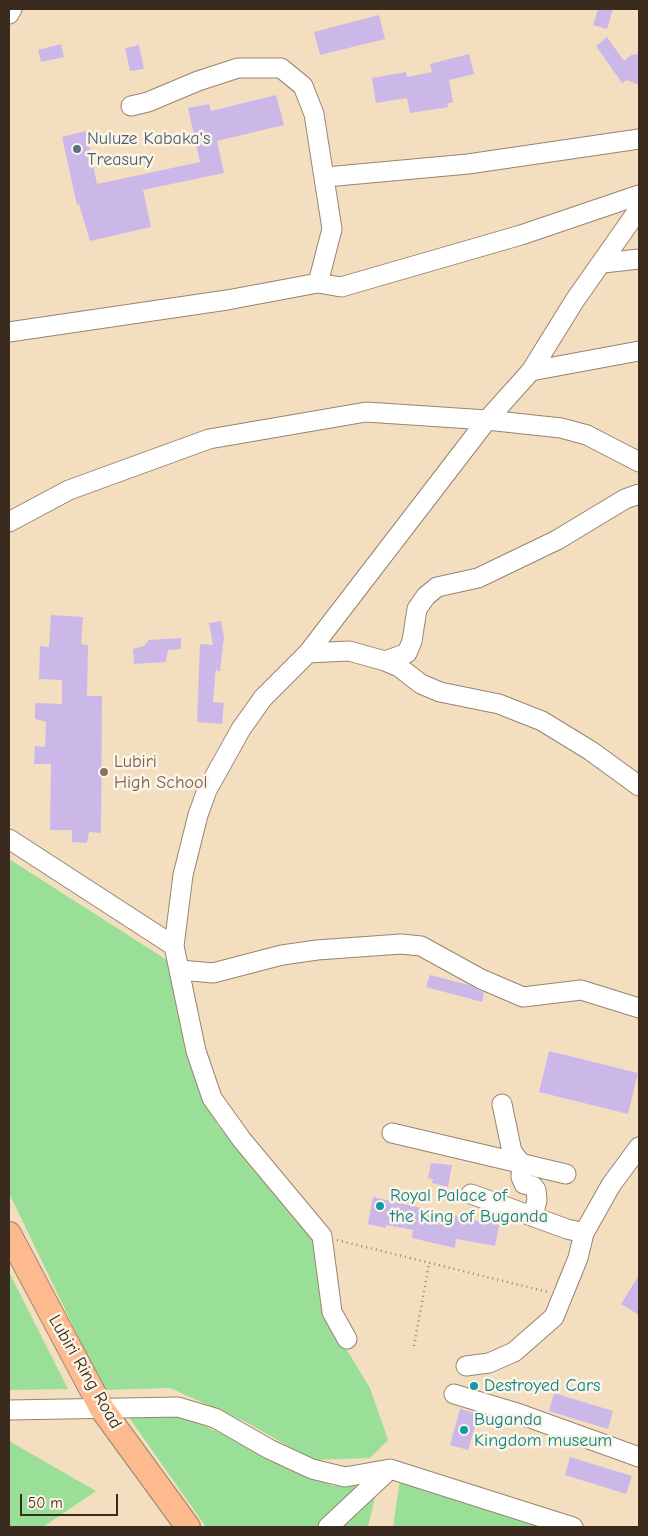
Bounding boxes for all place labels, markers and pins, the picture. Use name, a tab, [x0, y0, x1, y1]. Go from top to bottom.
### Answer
place label: Nuluze Kabaka's Treasury	[87, 128, 211, 170]
marker: Nuluze Kabaka's Treasury	[71, 143, 83, 155]
place label: Lubiri High School	[114, 751, 208, 794]
marker: Lubiri High School	[98, 766, 110, 778]
place label: Royal Palace of the King of Buganda	[390, 1185, 548, 1228]
marker: Royal Palace of the King of Buganda	[374, 1200, 386, 1212]
place label: Destroyed Cars	[484, 1375, 601, 1397]
marker: Destroyed Cars	[468, 1380, 480, 1392]
place label: Buganda Kingdom museum	[474, 1409, 612, 1452]
marker: Buganda Kingdom museum	[458, 1424, 470, 1436]

